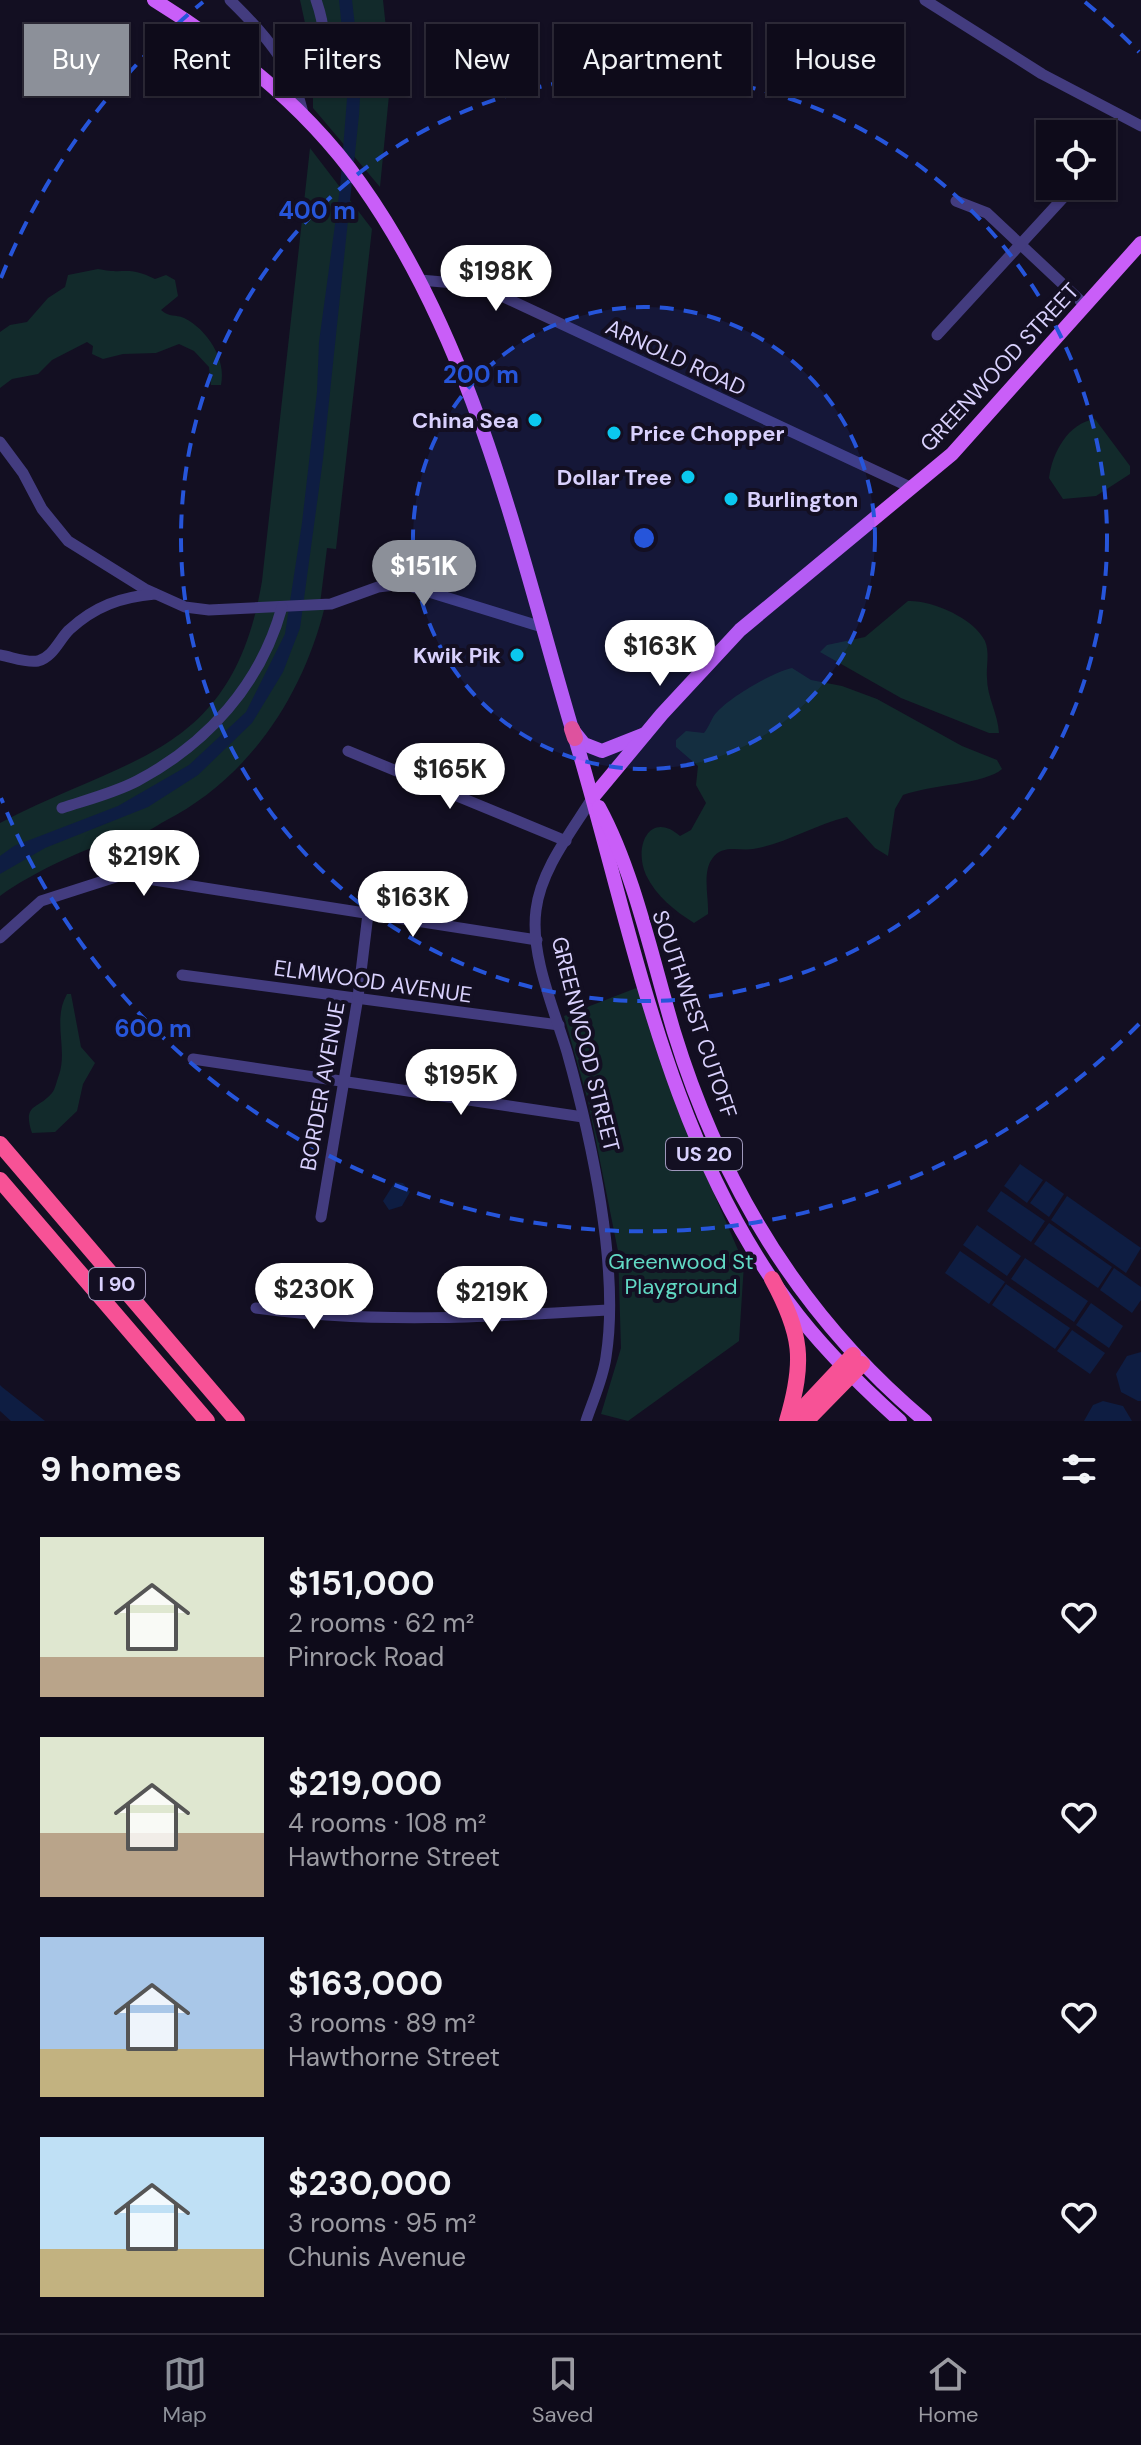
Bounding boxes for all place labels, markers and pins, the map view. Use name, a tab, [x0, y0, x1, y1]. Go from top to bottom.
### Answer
pin: $198K	[440, 245, 552, 313]
place label: China Sea	[412, 406, 519, 435]
marker: China Sea	[526, 411, 544, 429]
place label: Price Chopper	[630, 419, 785, 448]
marker: Price Chopper	[605, 424, 623, 442]
place label: Dollar Tree	[557, 463, 672, 492]
marker: Dollar Tree	[679, 468, 697, 486]
place label: Burlington	[747, 485, 858, 514]
marker: Burlington	[722, 490, 740, 508]
centre of rings	[630, 524, 658, 552]
pin: $151K	[368, 540, 480, 608]
pin: $163K	[604, 620, 716, 688]
place label: Kwik Pik	[413, 641, 501, 670]
marker: Kwik Pik	[508, 646, 526, 664]
pin: $165K	[394, 743, 506, 811]
pin: $219K	[88, 830, 200, 898]
pin: $163K	[357, 871, 469, 939]
pin: $195K	[405, 1049, 517, 1117]
pin: $230K	[258, 1263, 370, 1331]
pin: $219K	[436, 1266, 548, 1334]

